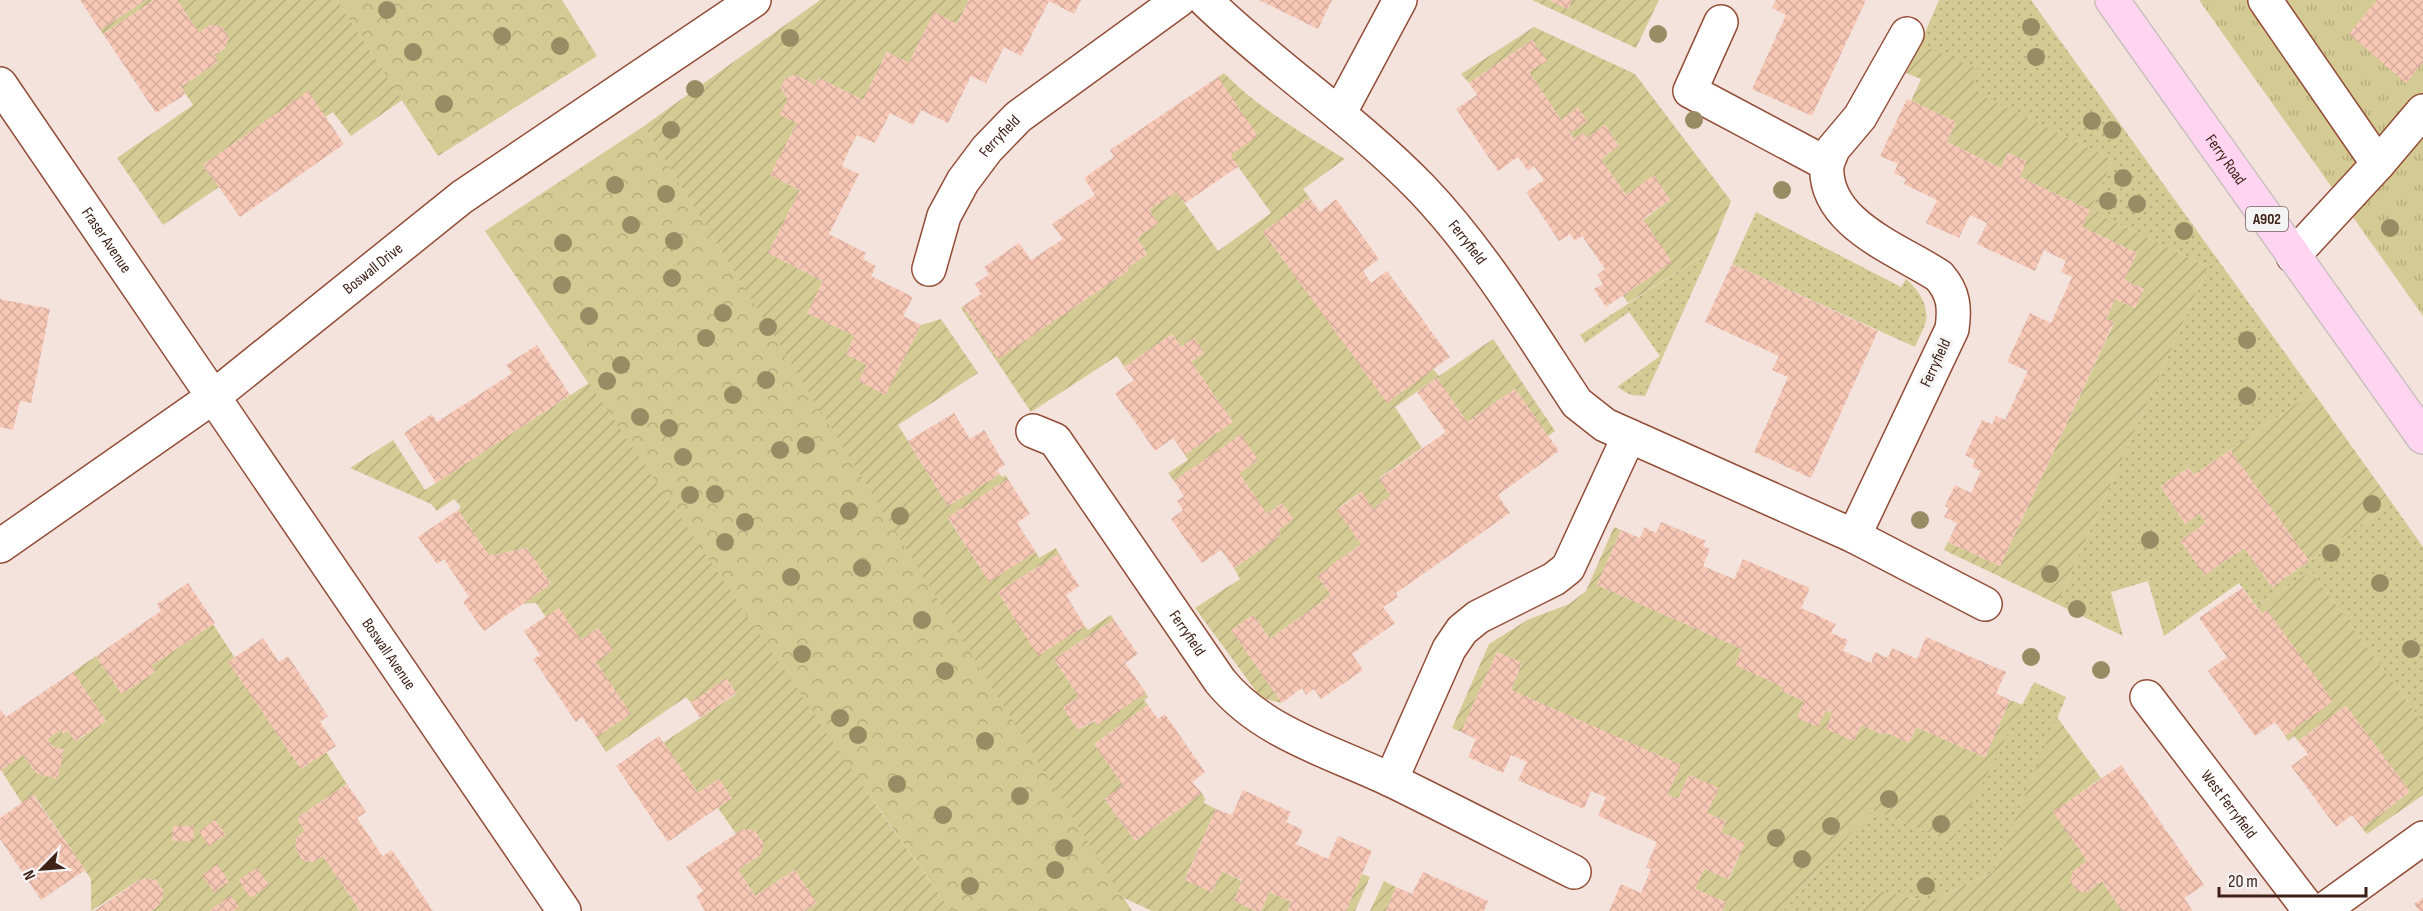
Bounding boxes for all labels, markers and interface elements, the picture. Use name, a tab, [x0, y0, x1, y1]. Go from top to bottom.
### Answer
street label: Ferryfield	[975, 111, 1024, 161]
street label: Ferry Road	[2201, 131, 2250, 188]
street label: Fraser Avenue	[77, 204, 135, 277]
road number: A902	[2246, 207, 2288, 231]
street label: Ferryfield	[1444, 216, 1491, 268]
street label: Boswall Drive	[339, 239, 406, 298]
street label: Ferryfield	[1917, 336, 1955, 390]
street label: Ferryfield	[1165, 607, 1210, 660]
street label: Boswall Avenue	[358, 615, 420, 693]
street label: West Ferryfield	[2197, 766, 2261, 842]
north arrow	[12, 839, 72, 899]
scale bar	[2219, 860, 2366, 898]
text: N	[19, 867, 40, 883]
text: 20 m	[2228, 871, 2258, 892]

